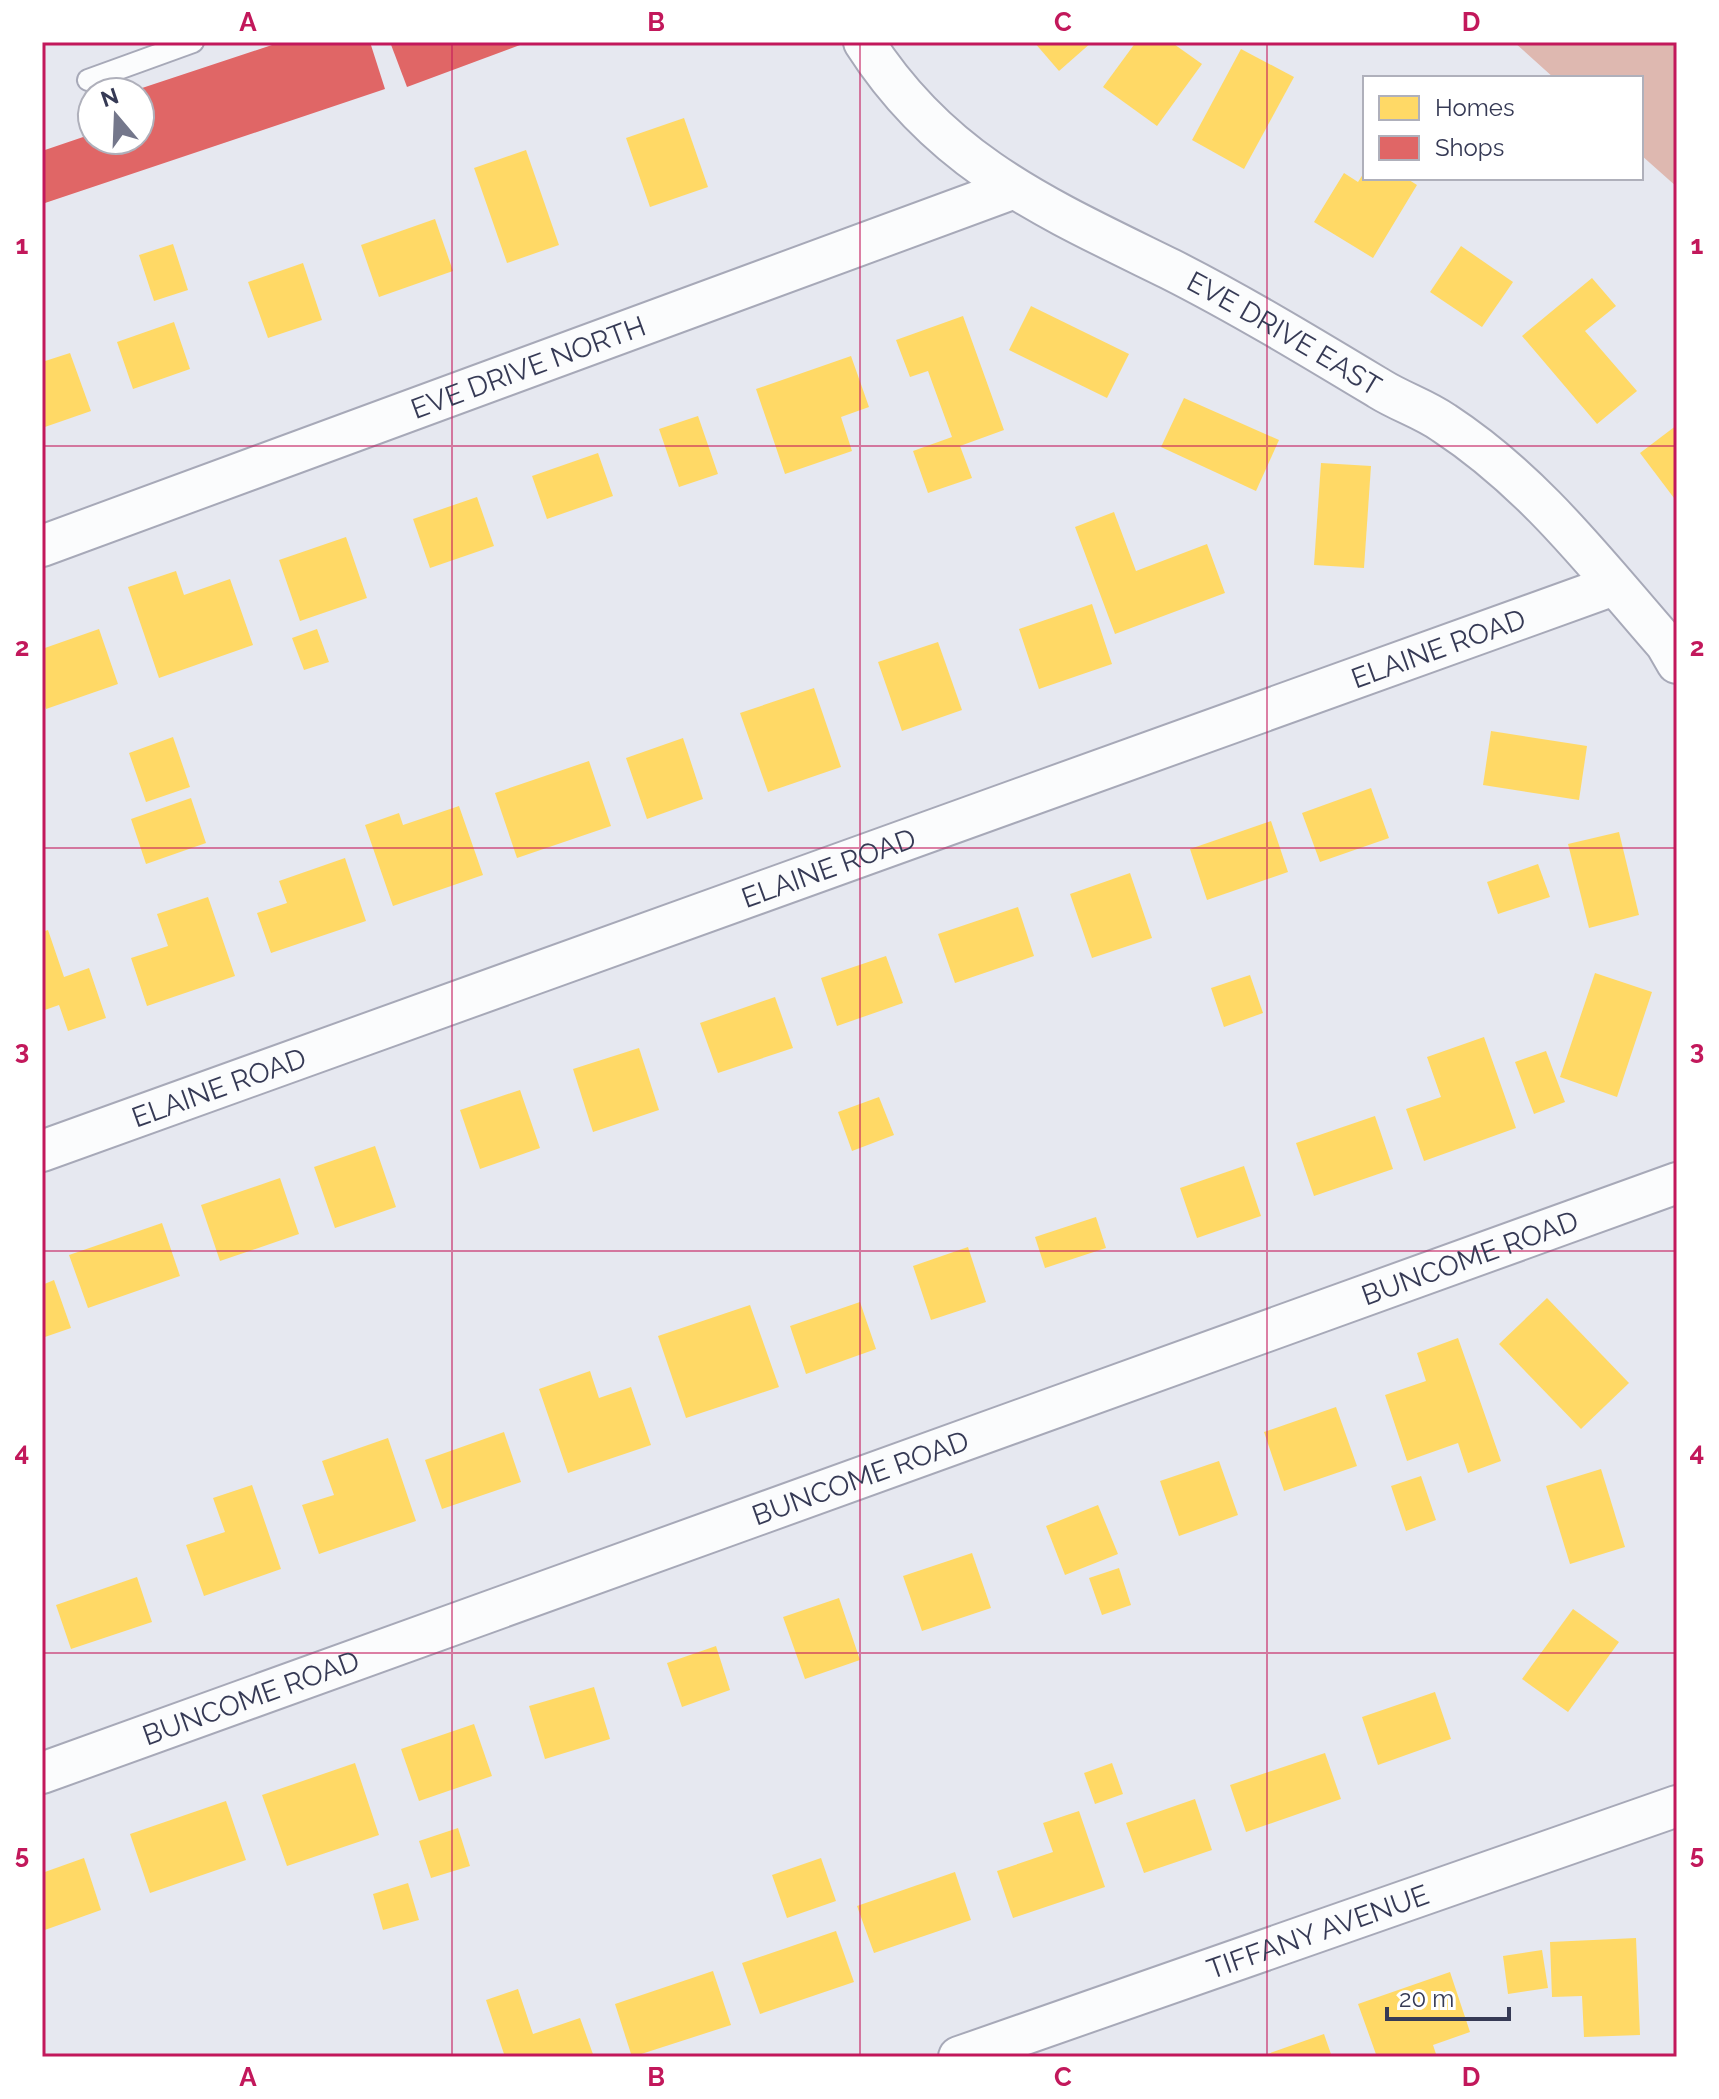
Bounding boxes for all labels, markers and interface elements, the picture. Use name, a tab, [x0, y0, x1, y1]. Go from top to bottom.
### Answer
text: A	[239, 7, 257, 37]
text: B	[647, 7, 665, 37]
text: C	[1054, 7, 1072, 37]
text: D	[1462, 7, 1480, 37]
north arrow	[76, 76, 156, 156]
legend	[1363, 76, 1643, 180]
text: N	[97, 82, 122, 112]
text: Homes	[1435, 93, 1515, 122]
text: Shops	[1435, 133, 1504, 162]
text: 1	[16, 230, 29, 260]
text: 1	[1691, 230, 1704, 260]
street label: EVE DRIVE EAST	[1181, 265, 1387, 403]
street label: EVE DRIVE NORTH	[407, 309, 650, 426]
street label: ELAINE ROAD	[1347, 602, 1530, 695]
text: 2	[15, 632, 29, 662]
text: 2	[1690, 632, 1704, 662]
street label: ELAINE ROAD	[737, 822, 920, 915]
text: 3	[15, 1035, 29, 1065]
text: 3	[1690, 1035, 1704, 1065]
street label: ELAINE ROAD	[128, 1041, 311, 1134]
street label: BUNCOME ROAD	[1357, 1204, 1583, 1312]
street label: BUNCOME ROAD	[748, 1424, 973, 1532]
text: 4	[15, 1437, 29, 1467]
text: 4	[1690, 1437, 1704, 1467]
street label: BUNCOME ROAD	[138, 1644, 364, 1752]
text: 5	[15, 1839, 29, 1869]
text: 5	[1690, 1839, 1704, 1869]
street label: TIFFANY AVENUE	[1203, 1878, 1433, 1986]
scale bar	[1387, 1971, 1509, 2021]
text: 20 m	[1399, 1984, 1454, 2013]
text: A	[239, 2062, 257, 2092]
text: B	[647, 2062, 665, 2092]
text: C	[1054, 2062, 1072, 2092]
text: D	[1462, 2062, 1480, 2092]

